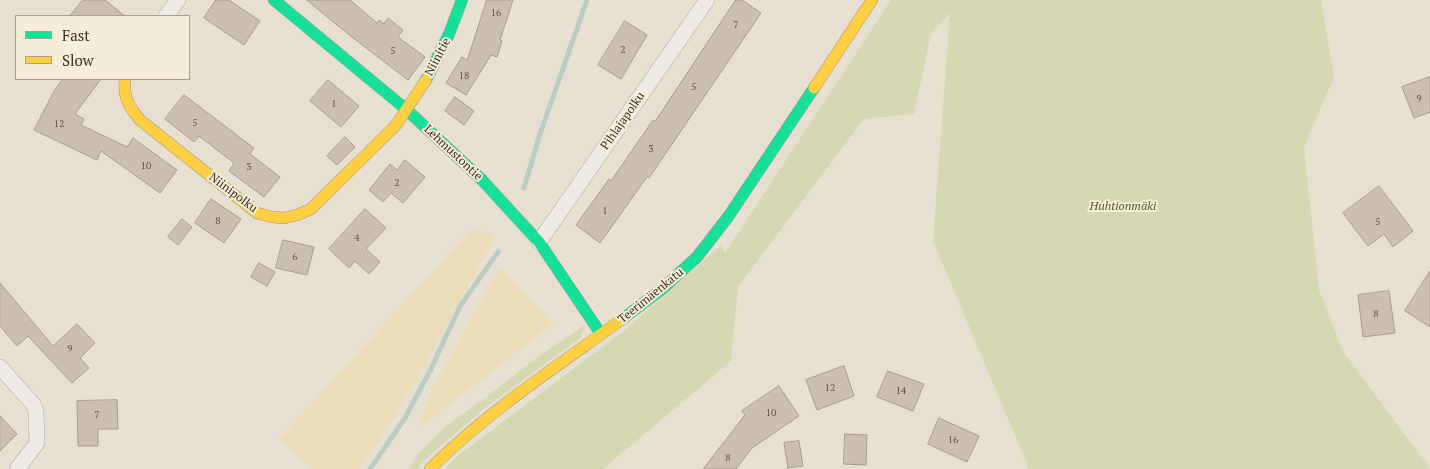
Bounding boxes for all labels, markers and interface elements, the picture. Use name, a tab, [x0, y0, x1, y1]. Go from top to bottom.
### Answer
house number: 16	[491, 7, 501, 19]
legend	[15, 15, 190, 80]
house number: 7	[733, 19, 739, 31]
text: Fast	[62, 25, 90, 45]
street label: Niinitie	[422, 36, 454, 78]
house number: 2	[620, 44, 626, 56]
house number: 5	[390, 45, 396, 57]
text: Slow	[62, 50, 94, 70]
house number: 18	[459, 70, 469, 82]
house number: 5	[691, 81, 697, 93]
street label: Pihlajapolku	[598, 89, 648, 153]
house number: 9	[1416, 93, 1422, 105]
house number: 1	[331, 98, 337, 110]
house number: 5	[192, 117, 198, 129]
house number: 12	[54, 118, 64, 130]
street label: Lehmustontie	[421, 122, 485, 184]
house number: 3	[648, 143, 654, 155]
house number: 10	[141, 160, 151, 172]
house number: 3	[246, 161, 252, 173]
street label: Niinipolku	[206, 170, 260, 216]
house number: 2	[394, 177, 400, 189]
park label: Huhtionmäki	[1090, 200, 1156, 214]
house number: 1	[602, 205, 608, 217]
house number: 8	[215, 215, 221, 227]
house number: 5	[1375, 216, 1381, 228]
house number: 4	[354, 232, 360, 244]
house number: 6	[292, 251, 298, 263]
street label: Teerimäenkatu	[615, 265, 687, 327]
house number: 8	[1373, 308, 1379, 320]
house number: 9	[67, 343, 73, 355]
house number: 12	[825, 382, 835, 394]
house number: 14	[896, 385, 906, 397]
house number: 10	[766, 407, 776, 419]
house number: 7	[94, 409, 100, 421]
house number: 16	[948, 434, 958, 446]
house number: 8	[725, 452, 731, 464]

